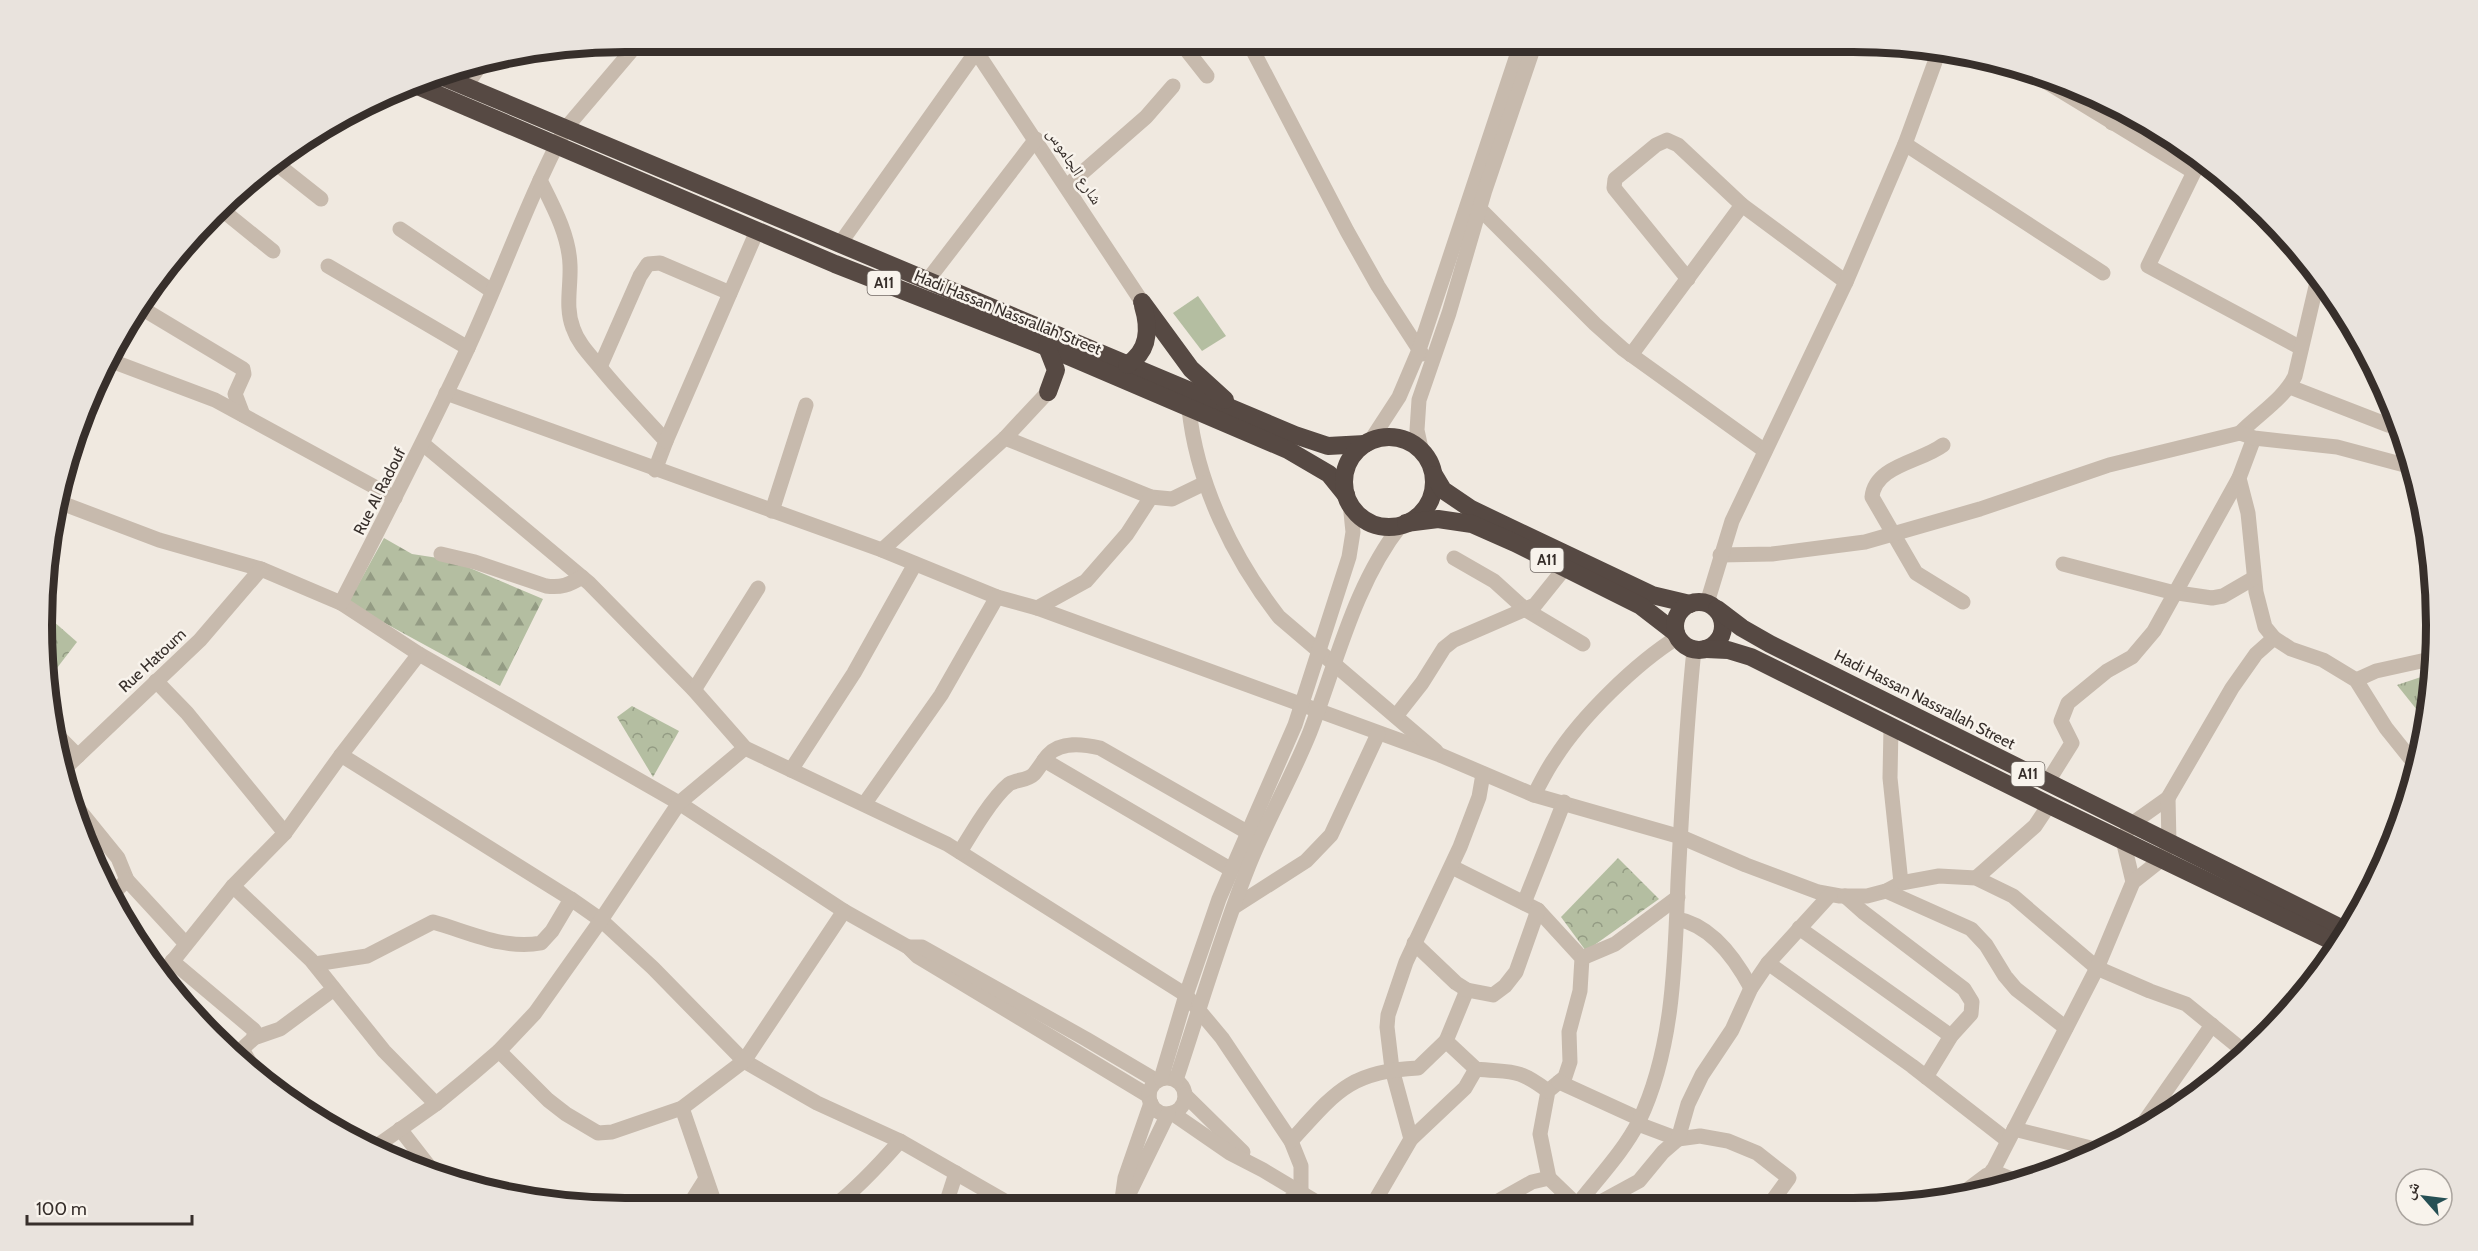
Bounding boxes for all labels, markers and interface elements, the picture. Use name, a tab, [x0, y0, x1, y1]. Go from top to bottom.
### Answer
street label: شارع الجاموس	[1042, 125, 1106, 208]
street label: Hadi Hassan Nassrallah Street	[911, 266, 1105, 359]
road number: A11	[868, 271, 900, 295]
street label: Rue Al Radouf	[349, 444, 410, 538]
road number: A11	[1530, 548, 1564, 572]
street label: Rue Hatoum	[115, 624, 190, 696]
street label: Hadi Hassan Nassrallah Street	[1831, 646, 2019, 754]
road number: A11	[2012, 762, 2044, 786]
north arrow	[2394, 1167, 2454, 1227]
text: ش	[2399, 1178, 2424, 1202]
scale bar	[27, 1188, 192, 1226]
text: 100 m	[36, 1198, 87, 1220]

